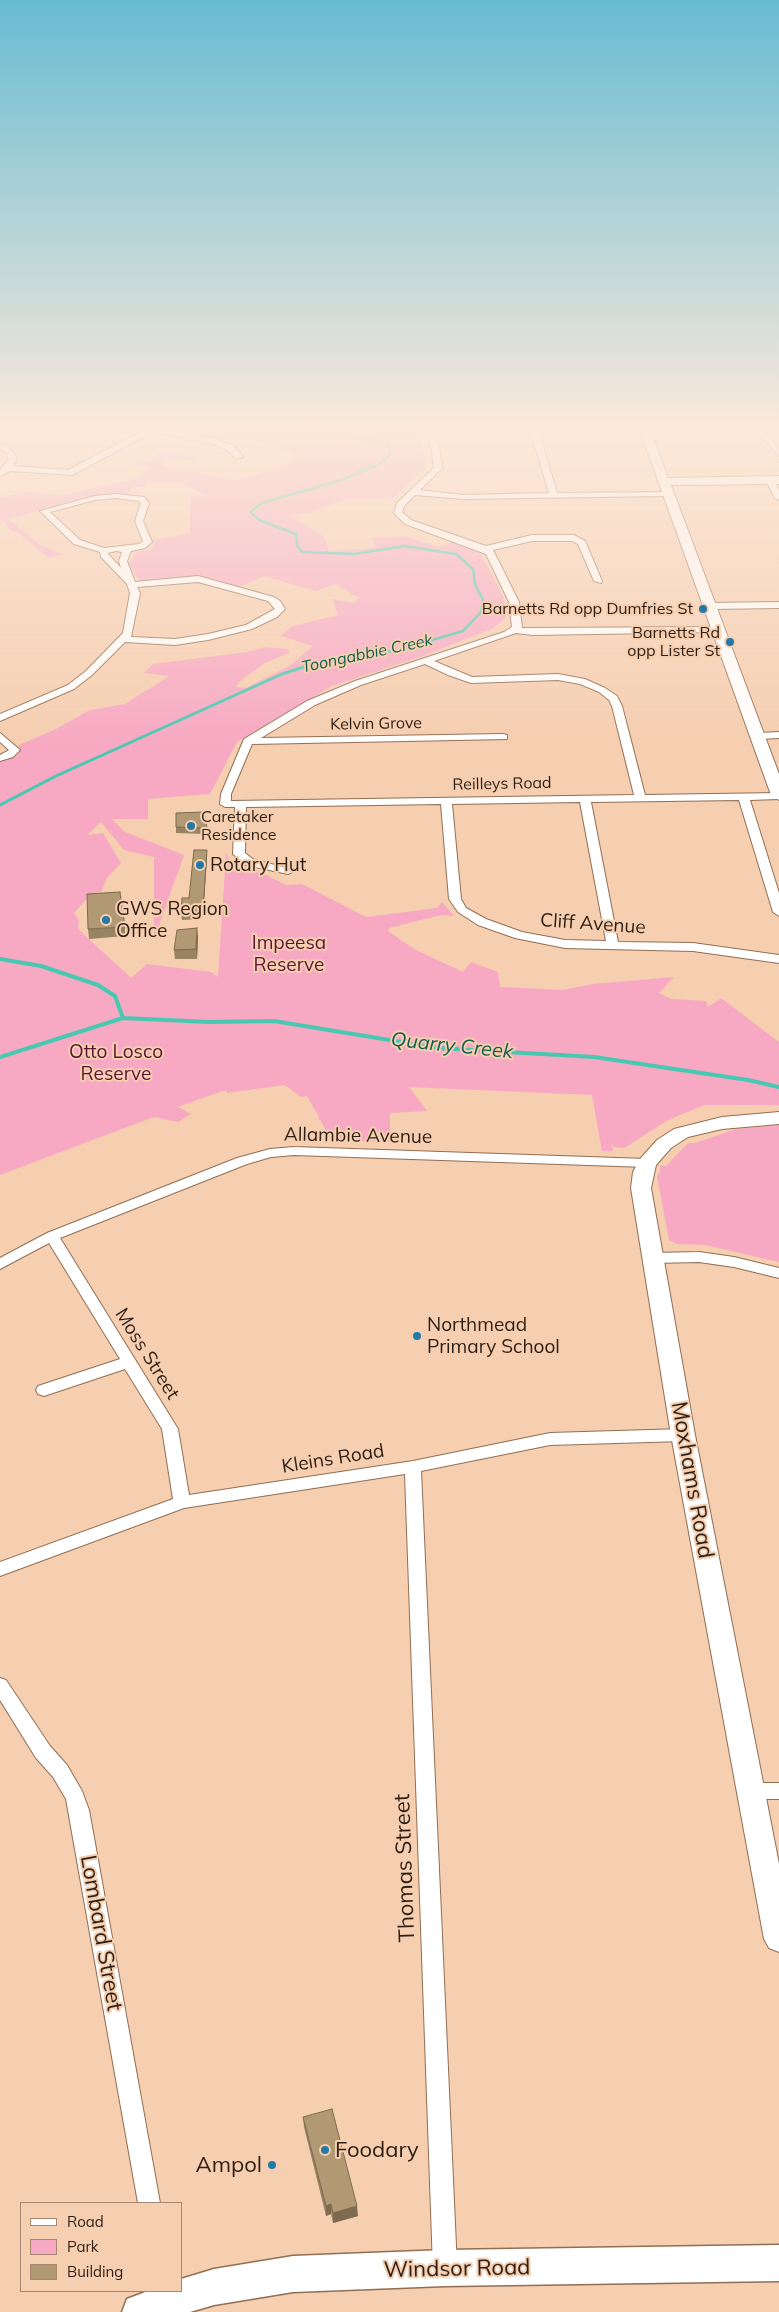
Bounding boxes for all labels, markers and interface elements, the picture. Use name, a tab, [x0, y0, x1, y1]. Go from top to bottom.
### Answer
place label: Barnetts Rd opp Dumfries St	[482, 599, 693, 619]
marker: Barnetts Rd opp Dumfries St	[697, 603, 709, 615]
place label: Barnetts Rd opp Lister St	[627, 623, 720, 661]
water label: Toongabbie Creek	[300, 631, 434, 677]
marker: Barnetts Rd opp Lister St	[724, 636, 736, 648]
street label: Kelvin Grove	[330, 714, 422, 734]
street label: Reilleys Road	[452, 774, 552, 794]
place label: Caretaker Residence	[201, 807, 276, 845]
marker: Caretaker Residence	[185, 820, 197, 832]
place label: Rotary Hut	[210, 854, 306, 876]
marker: Rotary Hut	[194, 859, 206, 871]
place label: GWS Region Office	[116, 898, 229, 942]
street label: Cliff Avenue	[539, 909, 647, 939]
marker: GWS Region Office	[100, 914, 112, 926]
park label: Impeesa Reserve	[252, 932, 326, 976]
water label: Quarry Creek	[390, 1028, 514, 1064]
park label: Otto Losco Reserve	[69, 1041, 163, 1085]
street label: Allambie Avenue	[284, 1123, 432, 1149]
street label: Moss Street	[110, 1304, 184, 1404]
place label: Northmead Primary School	[427, 1314, 560, 1358]
marker: Northmead Primary School	[411, 1330, 423, 1342]
street label: Moxhams Road	[665, 1399, 719, 1561]
street label: Kleins Road	[280, 1440, 386, 1478]
street label: Thomas Street	[389, 1793, 421, 1943]
street label: Lombard Street	[74, 1853, 128, 2013]
place label: Foodary	[335, 2137, 419, 2163]
marker: Foodary	[319, 2144, 331, 2156]
place label: Ampol	[196, 2152, 262, 2178]
marker: Ampol	[266, 2159, 278, 2171]
legend	[20, 2202, 182, 2292]
text: Road	[67, 2212, 104, 2231]
text: Park	[67, 2237, 99, 2256]
street label: Windsor Road	[383, 2255, 531, 2283]
text: Building	[67, 2262, 123, 2281]

